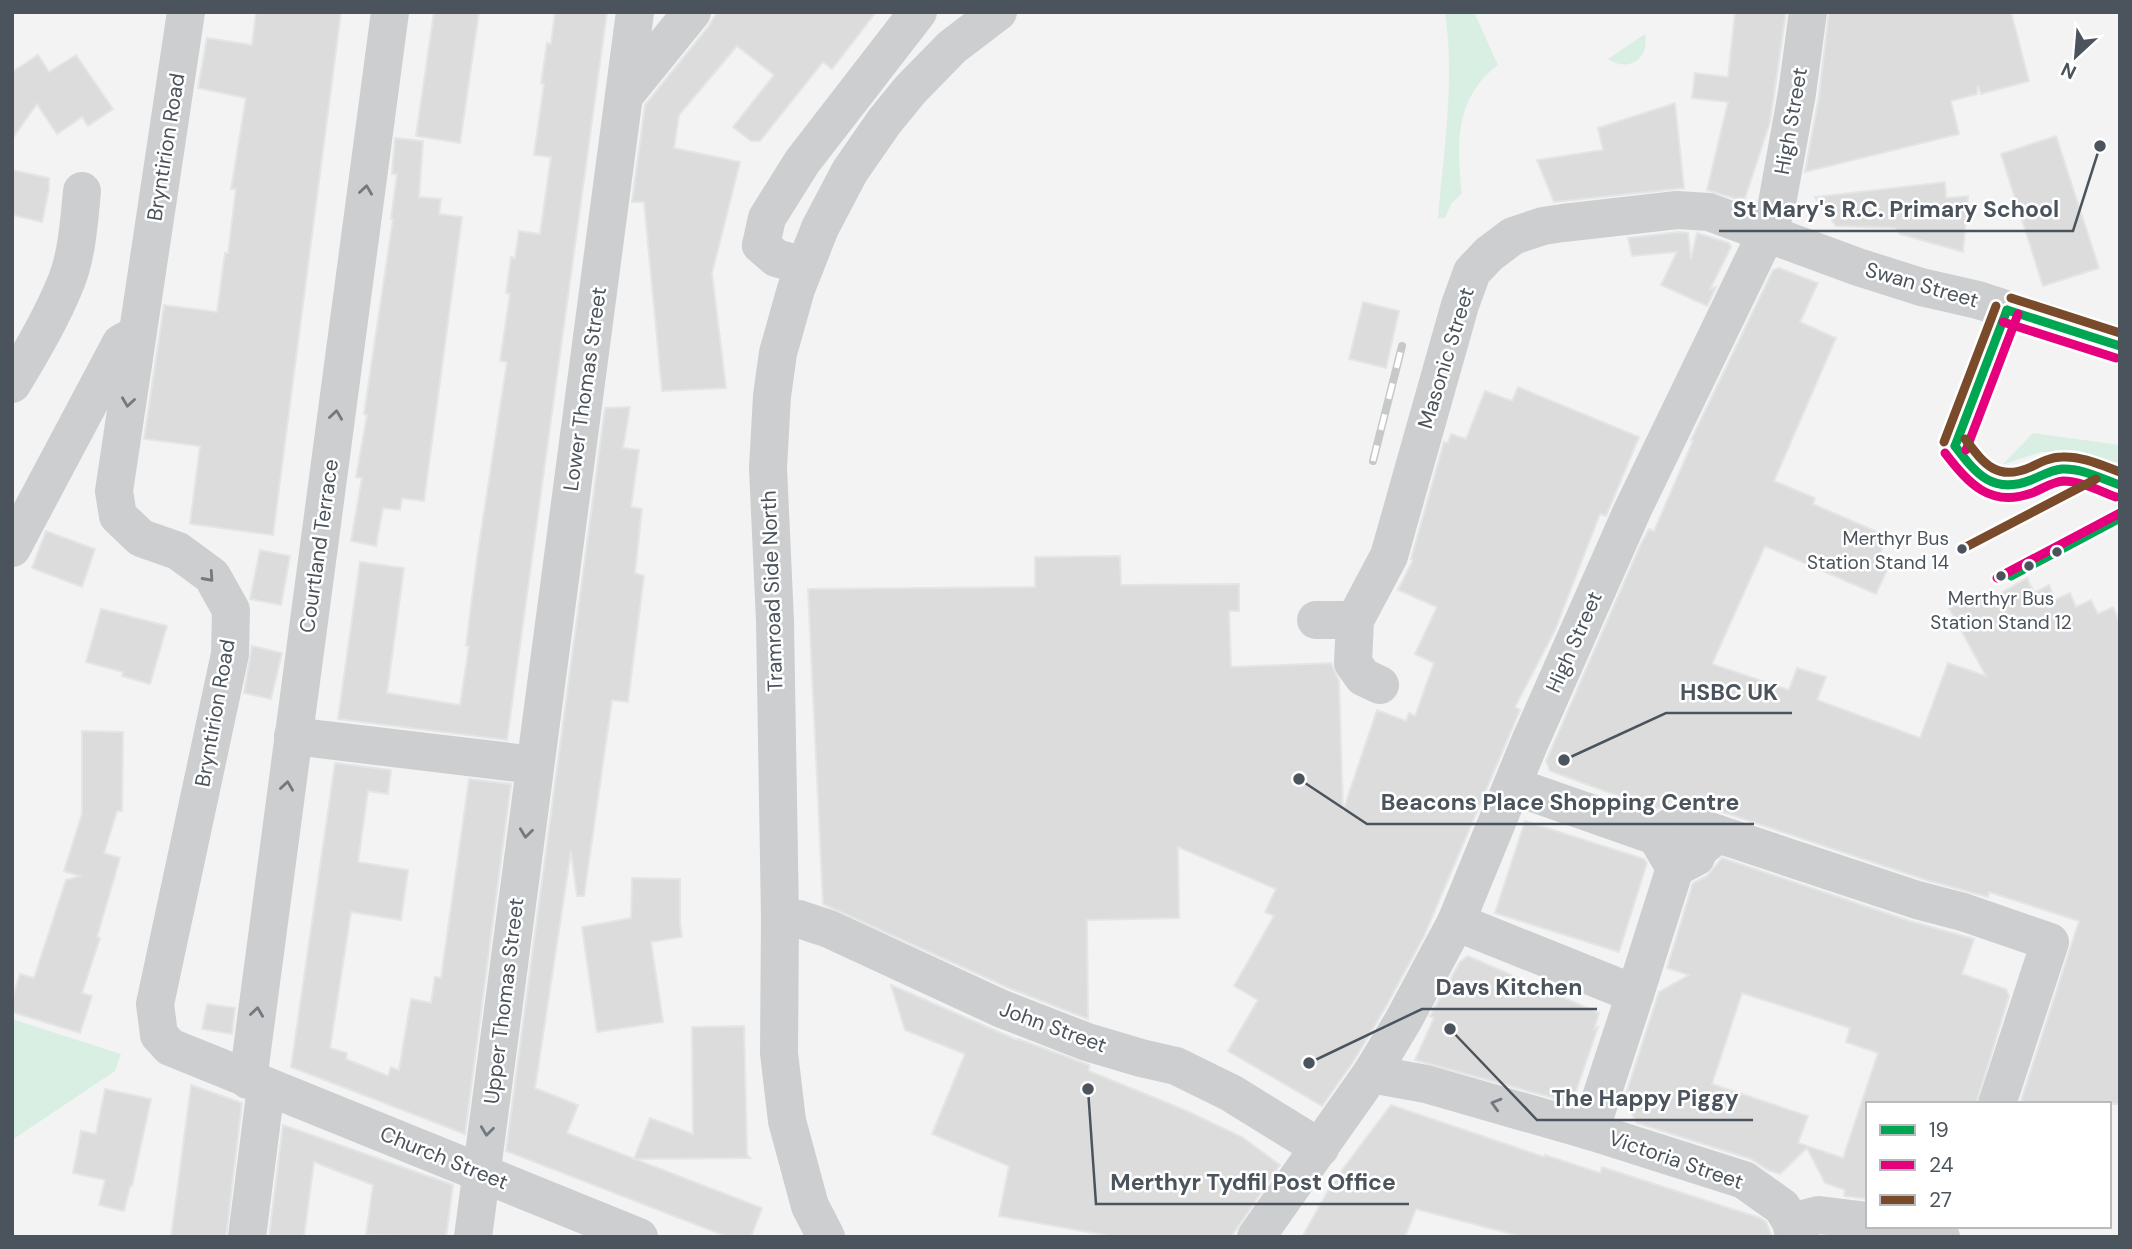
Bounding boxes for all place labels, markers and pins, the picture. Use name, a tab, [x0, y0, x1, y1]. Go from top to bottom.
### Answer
callout: St Mary's R.C. Primary School	[1719, 187, 2073, 231]
place label: Merthyr Bus Station Stand 14	[1807, 526, 1949, 575]
marker: Merthyr Bus Station Stand 14	[1955, 542, 1969, 556]
unlabelled marker	[2050, 545, 2064, 559]
unlabelled marker	[2022, 559, 2036, 573]
marker: Merthyr Bus Station Stand 12	[1994, 569, 2008, 583]
place label: Merthyr Bus Station Stand 12	[1930, 586, 2072, 635]
callout: HSBC UK	[1666, 669, 1792, 713]
callout: Beacons Place Shopping Centre	[1367, 780, 1754, 824]
callout: Davs Kitchen	[1422, 965, 1597, 1009]
callout: The Happy Piggy	[1537, 1076, 1753, 1120]
callout: Merthyr Tydfil Post Office	[1096, 1160, 1409, 1204]

